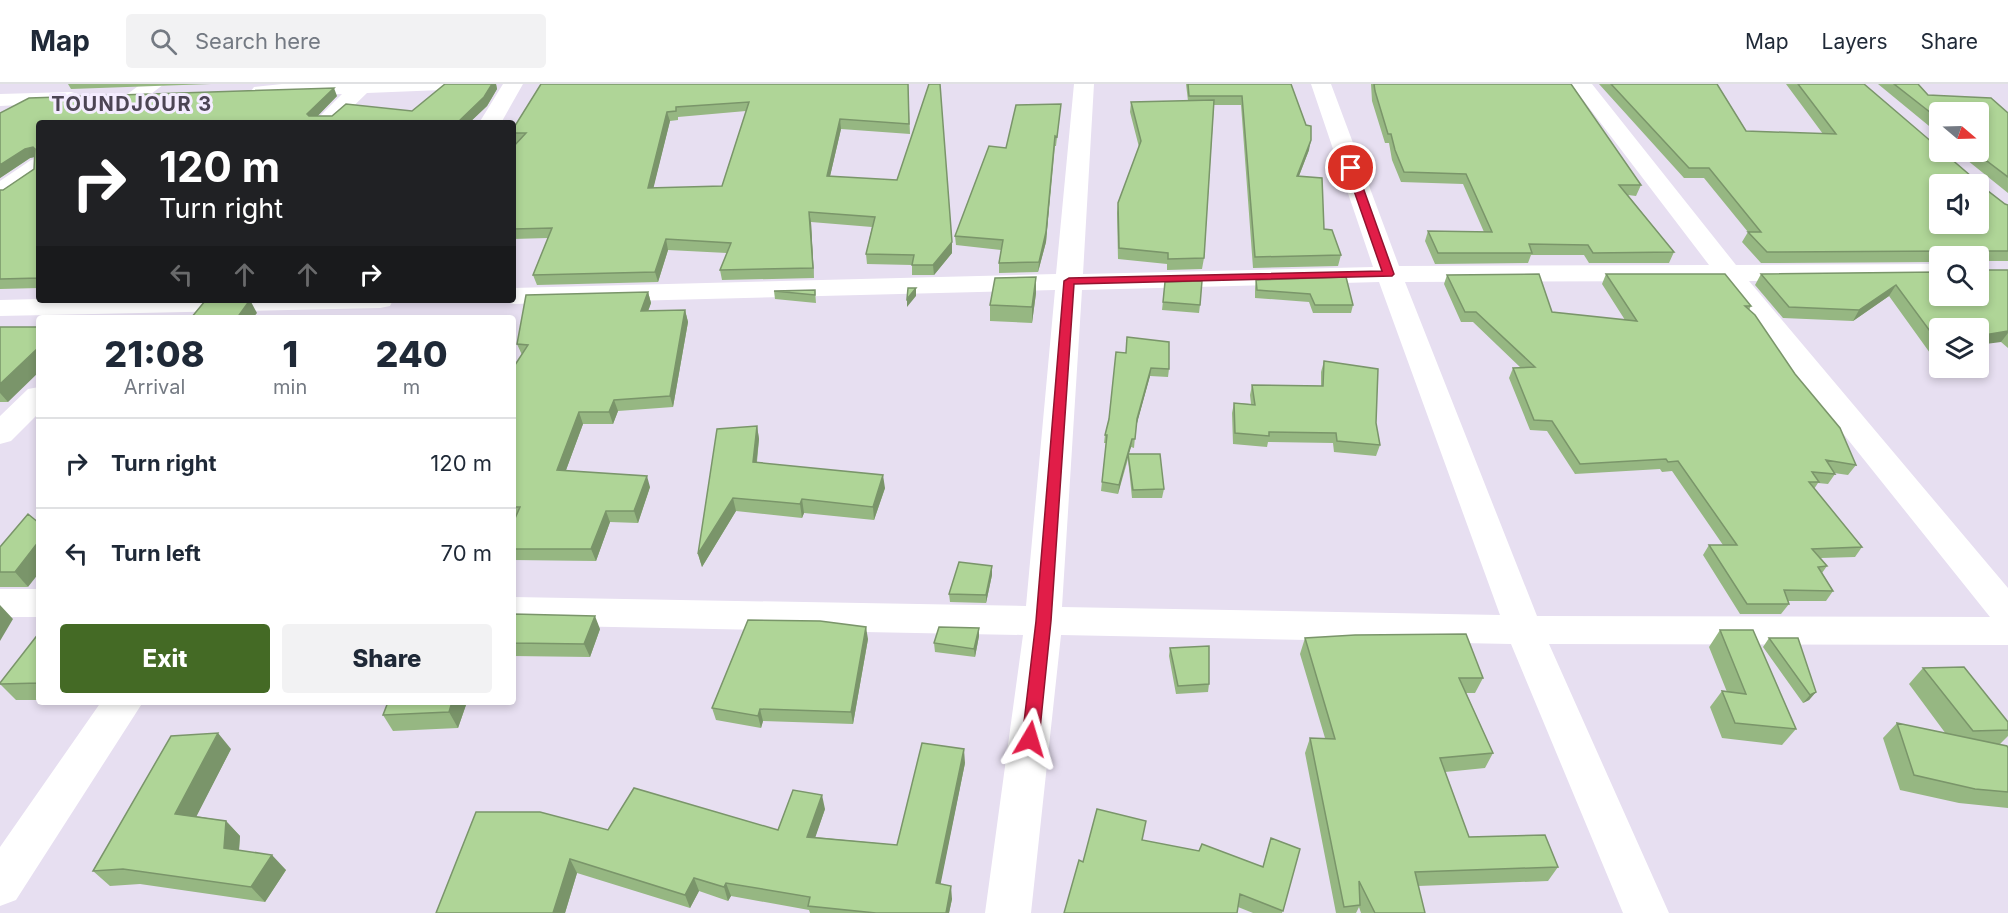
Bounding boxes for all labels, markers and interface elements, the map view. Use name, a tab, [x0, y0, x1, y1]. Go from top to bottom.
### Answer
search box	[126, 14, 546, 68]
text: Map	[30, 24, 90, 58]
icon: search	[147, 25, 180, 58]
text: Search here	[195, 28, 321, 54]
text: Map	[1745, 29, 1789, 54]
text: Layers	[1822, 29, 1888, 54]
text: Share	[1921, 29, 1978, 54]
district label: TOUNDJOUR 3	[51, 92, 213, 116]
north arrow	[1929, 102, 1989, 162]
map controls	[1929, 102, 1989, 378]
text: 120 m	[159, 141, 280, 192]
pin	[1325, 142, 1376, 193]
icon: right	[60, 144, 138, 222]
icon: arrive	[1334, 151, 1367, 184]
button: sound	[1929, 174, 1989, 234]
text: Turn right	[159, 192, 283, 225]
button: search	[1929, 246, 1989, 306]
icon: left	[165, 258, 198, 291]
icon: ahead	[228, 258, 261, 291]
icon: ahead	[291, 258, 324, 291]
icon: right	[354, 258, 387, 291]
button: layers	[1929, 318, 1989, 378]
text: 21:08	[104, 332, 205, 376]
text: 1	[282, 332, 298, 376]
text: 240	[376, 332, 448, 376]
text: Arrival	[124, 375, 185, 399]
text: min	[273, 375, 307, 399]
text: m	[403, 375, 420, 399]
icon: right	[60, 447, 93, 480]
text: Turn right	[111, 450, 217, 476]
text: 120 m	[430, 450, 492, 476]
icon: left	[60, 537, 93, 570]
text: Turn left	[111, 540, 201, 566]
text: 70 m	[441, 540, 492, 566]
button: Exit	[60, 624, 270, 693]
button: Share	[282, 624, 492, 693]
position arrow	[998, 707, 1062, 771]

